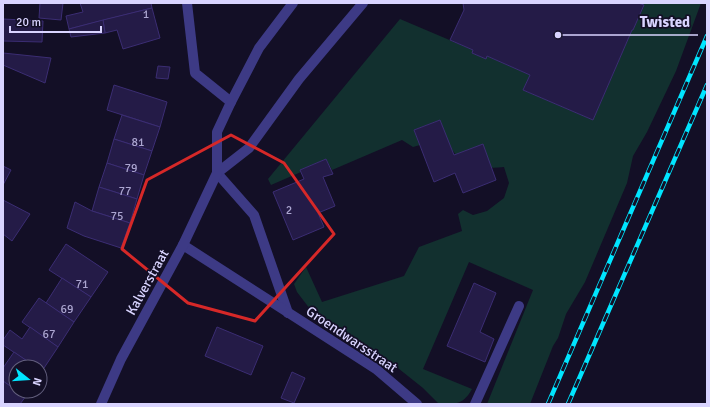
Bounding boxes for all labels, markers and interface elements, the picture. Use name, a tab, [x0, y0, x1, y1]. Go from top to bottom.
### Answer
house number: 1	[143, 7, 149, 22]
scale bar	[10, 8, 101, 34]
callout: Twisted	[632, 8, 698, 35]
text: Twisted	[640, 13, 690, 31]
text: 20 m	[16, 15, 41, 30]
house number: 81	[132, 135, 144, 150]
house number: 79	[125, 161, 137, 176]
house number: 77	[119, 184, 131, 199]
house number: 2	[286, 203, 292, 218]
house number: 75	[111, 209, 123, 224]
street label: Kalverstraat	[122, 246, 173, 318]
house number: 71	[76, 277, 88, 292]
house number: 69	[61, 302, 73, 317]
street label: Groendwarsstraat	[303, 303, 401, 376]
house number: 67	[43, 327, 55, 342]
north arrow	[8, 359, 48, 399]
text: N	[30, 376, 44, 387]

